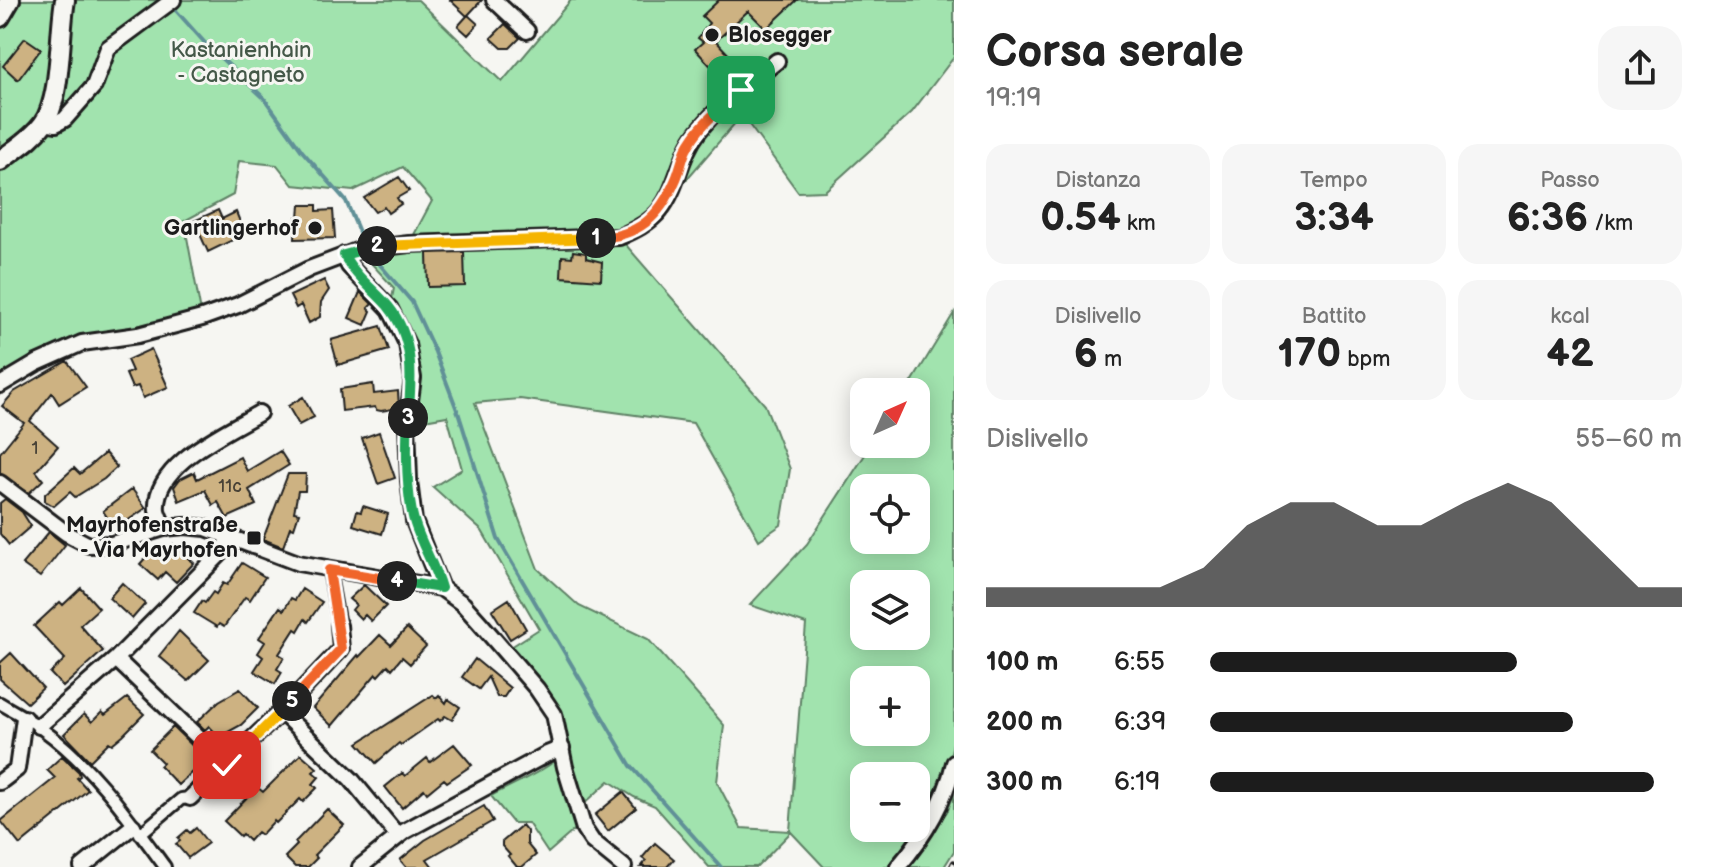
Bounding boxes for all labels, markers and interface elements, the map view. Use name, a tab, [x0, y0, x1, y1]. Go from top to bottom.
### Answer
place label: Blosegger	[728, 22, 832, 49]
marker: Blosegger	[703, 26, 721, 44]
text: Corsa serale	[986, 26, 1244, 79]
button: share	[1598, 26, 1682, 110]
park label: Kastanienhain - Castagneto	[170, 37, 312, 89]
pin	[707, 56, 775, 124]
icon: arrive	[719, 68, 763, 112]
text: 19:19	[986, 83, 1041, 114]
text: Distanza	[1055, 167, 1141, 194]
text: Tempo	[1300, 167, 1368, 194]
text: Passo	[1540, 167, 1600, 194]
text: 0.54	[1040, 194, 1121, 242]
text: 3:34	[1294, 194, 1374, 242]
text: 6:36	[1507, 194, 1588, 242]
text: km	[1121, 210, 1156, 237]
text: /km	[1588, 210, 1633, 237]
place label: Gartlingerhof	[164, 215, 300, 242]
pin: 1	[576, 218, 616, 258]
marker: Gartlingerhof	[306, 219, 324, 237]
text: 1	[591, 224, 601, 251]
pin: 2	[357, 226, 397, 266]
text: 2	[370, 232, 384, 259]
text: Dislivello	[1055, 303, 1141, 330]
text: Battito	[1302, 303, 1366, 330]
text: kcal	[1550, 303, 1590, 330]
text: 6	[1074, 330, 1098, 378]
text: 170	[1277, 330, 1341, 378]
text: 42	[1546, 330, 1594, 378]
text: m	[1098, 346, 1122, 373]
text: bpm	[1341, 346, 1391, 373]
north arrow	[850, 378, 930, 458]
map controls	[850, 378, 930, 842]
pin: 3	[388, 398, 428, 438]
text: 3	[402, 404, 414, 431]
text: Dislivello	[986, 424, 1089, 455]
text: 55–60 m	[1575, 424, 1682, 455]
house number: 1	[32, 438, 38, 459]
button: locate	[850, 474, 930, 554]
house number: 11c	[218, 476, 242, 497]
place label: Mayrhofenstraße - Via Mayrhofen	[66, 512, 238, 564]
marker: Mayrhofenstraße - Via Mayrhofen	[245, 529, 263, 547]
pin: 4	[377, 561, 417, 601]
text: 4	[391, 567, 403, 594]
button: layers	[850, 570, 930, 650]
text: 100 m	[986, 647, 1059, 678]
text: 6:55	[1114, 647, 1165, 678]
button: +	[850, 666, 930, 746]
pin: 5	[272, 681, 312, 721]
text: 5	[286, 687, 298, 714]
text: 200 m	[986, 707, 1063, 738]
text: 6:39	[1114, 707, 1166, 738]
pin	[193, 731, 261, 799]
icon: check	[205, 743, 249, 787]
button: −	[850, 762, 930, 842]
text: 300 m	[986, 767, 1063, 798]
text: 6:19	[1114, 767, 1160, 798]

